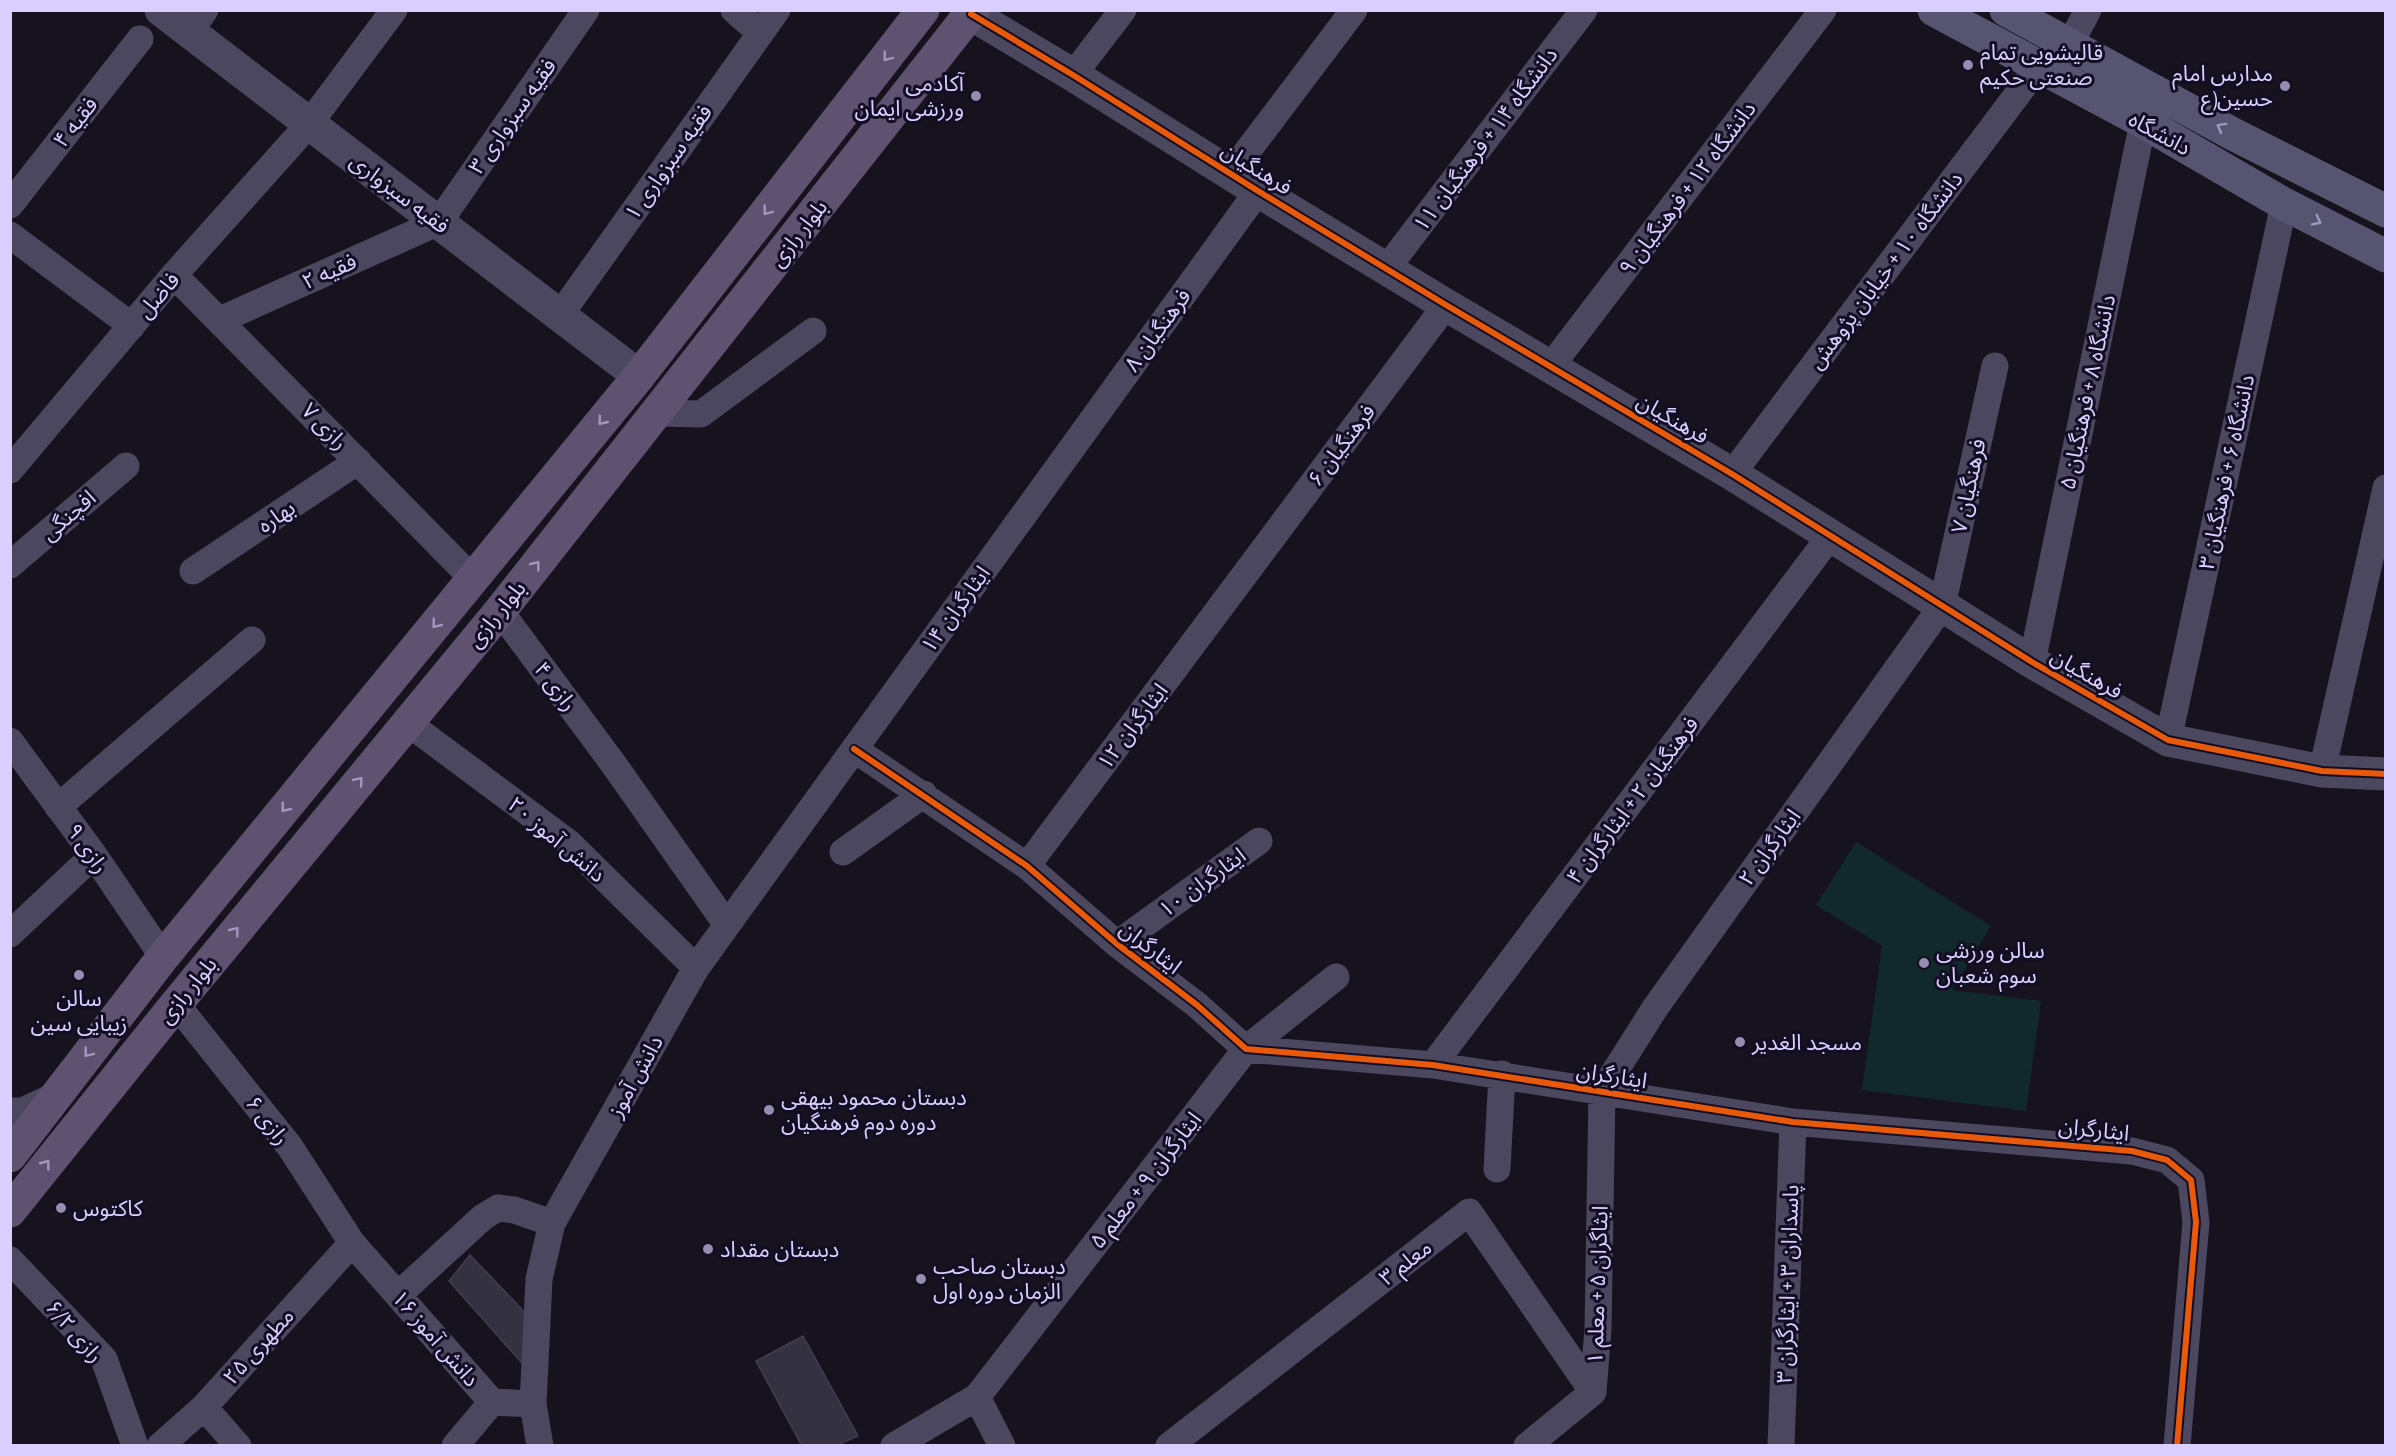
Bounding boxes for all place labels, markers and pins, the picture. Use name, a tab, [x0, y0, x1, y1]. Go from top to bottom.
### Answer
place label: قالیشویی تمام صنعتی حکیم	[1980, 38, 2103, 94]
marker: قالیشویی تمام صنعتی حکیم	[1961, 58, 1975, 72]
place label: مدارس امام حسین(ع	[2172, 59, 2273, 115]
place label: آکادمی ورزشی ایمان	[855, 69, 966, 122]
marker: مدارس امام حسین(ع	[2278, 79, 2292, 93]
marker: آکادمی ورزشی ایمان	[969, 89, 983, 103]
place label: سالن ورزشی سوم شعبان	[1936, 936, 2045, 992]
marker: سالن ورزشی سوم شعبان	[1917, 956, 1931, 970]
marker: سالن زیبایی سین	[72, 968, 86, 982]
place label: سالن زیبایی سین	[31, 984, 127, 1037]
place label: مسجد الغدیر	[1751, 1028, 1862, 1056]
marker: مسجد الغدیر	[1733, 1035, 1747, 1049]
place label: دبستان محمود بیهقی دوره دوم فرهنگیان	[781, 1083, 967, 1139]
marker: دبستان محمود بیهقی دوره دوم فرهنگیان	[762, 1103, 776, 1117]
place label: کاکتوس	[73, 1194, 144, 1222]
marker: کاکتوس	[54, 1201, 68, 1215]
place label: دبستان مقداد	[720, 1235, 839, 1263]
marker: دبستان مقداد	[701, 1242, 715, 1256]
place label: دبستان صاحب الزمان دوره اول	[933, 1252, 1066, 1305]
marker: دبستان صاحب الزمان دوره اول	[914, 1272, 928, 1286]

